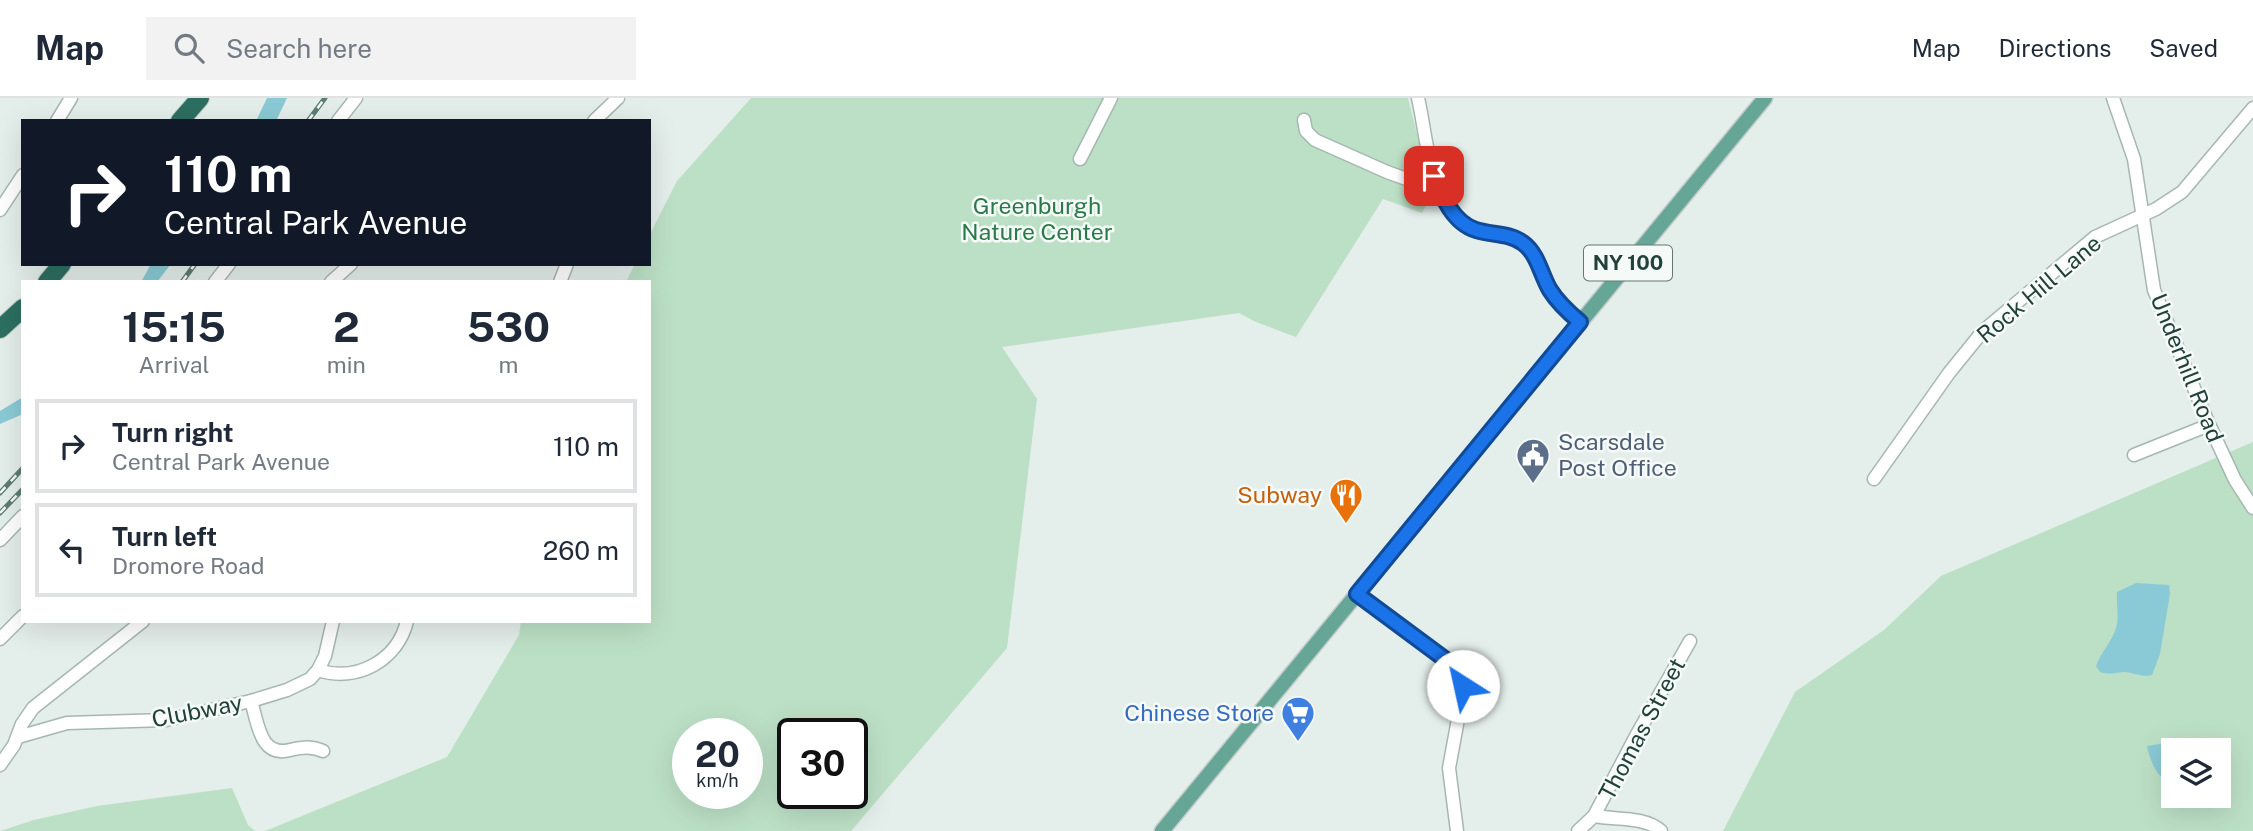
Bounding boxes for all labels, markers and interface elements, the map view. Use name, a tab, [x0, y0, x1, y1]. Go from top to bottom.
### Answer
search box	[146, 17, 636, 80]
text: Map	[35, 29, 104, 67]
icon: search	[170, 29, 208, 67]
text: Search here	[226, 33, 372, 64]
text: Map	[1912, 34, 1961, 62]
text: Directions	[1999, 34, 2111, 62]
text: Saved	[2149, 34, 2218, 62]
text: 110 m	[164, 145, 292, 203]
pin	[1404, 146, 1464, 206]
icon: right	[49, 147, 140, 238]
icon: arrive	[1415, 157, 1453, 195]
park label: Greenburgh Nature Center	[961, 192, 1113, 245]
text: Central Park Avenue	[164, 204, 467, 241]
street label: Rock Hill Lane	[1971, 229, 2106, 348]
road number: NY 100	[1584, 246, 1672, 280]
street label: Underhill Road	[2145, 290, 2230, 446]
text: 15:15	[122, 302, 226, 351]
text: 2	[333, 302, 360, 351]
text: 530	[467, 302, 550, 351]
text: Arrival	[138, 351, 209, 378]
text: min	[327, 351, 366, 378]
text: m	[498, 351, 518, 378]
text: Turn right	[112, 417, 234, 448]
icon: right	[53, 427, 91, 465]
place label: Scarsdale Post Office	[1558, 428, 1677, 481]
text: 110 m	[553, 431, 619, 462]
public building icon: Scarsdale Post Office	[1514, 436, 1552, 485]
text: Central Park Avenue	[112, 448, 330, 475]
restaurant icon: Subway	[1327, 476, 1365, 525]
place label: Subway	[1237, 481, 1322, 508]
text: Turn left	[112, 521, 217, 552]
icon: left	[53, 531, 91, 569]
text: 260 m	[543, 535, 619, 566]
text: Dromore Road	[112, 552, 264, 579]
position arrow	[1426, 649, 1500, 723]
street label: Thomas Street	[1593, 653, 1690, 804]
street label: Clubway	[149, 688, 245, 733]
supermarket icon: Chinese Store	[1279, 694, 1317, 743]
place label: Chinese Store	[1124, 699, 1274, 726]
speed limit sign: 30	[777, 718, 868, 809]
text: 20	[695, 734, 740, 775]
map controls	[2161, 738, 2231, 808]
button: layers	[2161, 738, 2231, 808]
text: km/h	[696, 770, 739, 791]

